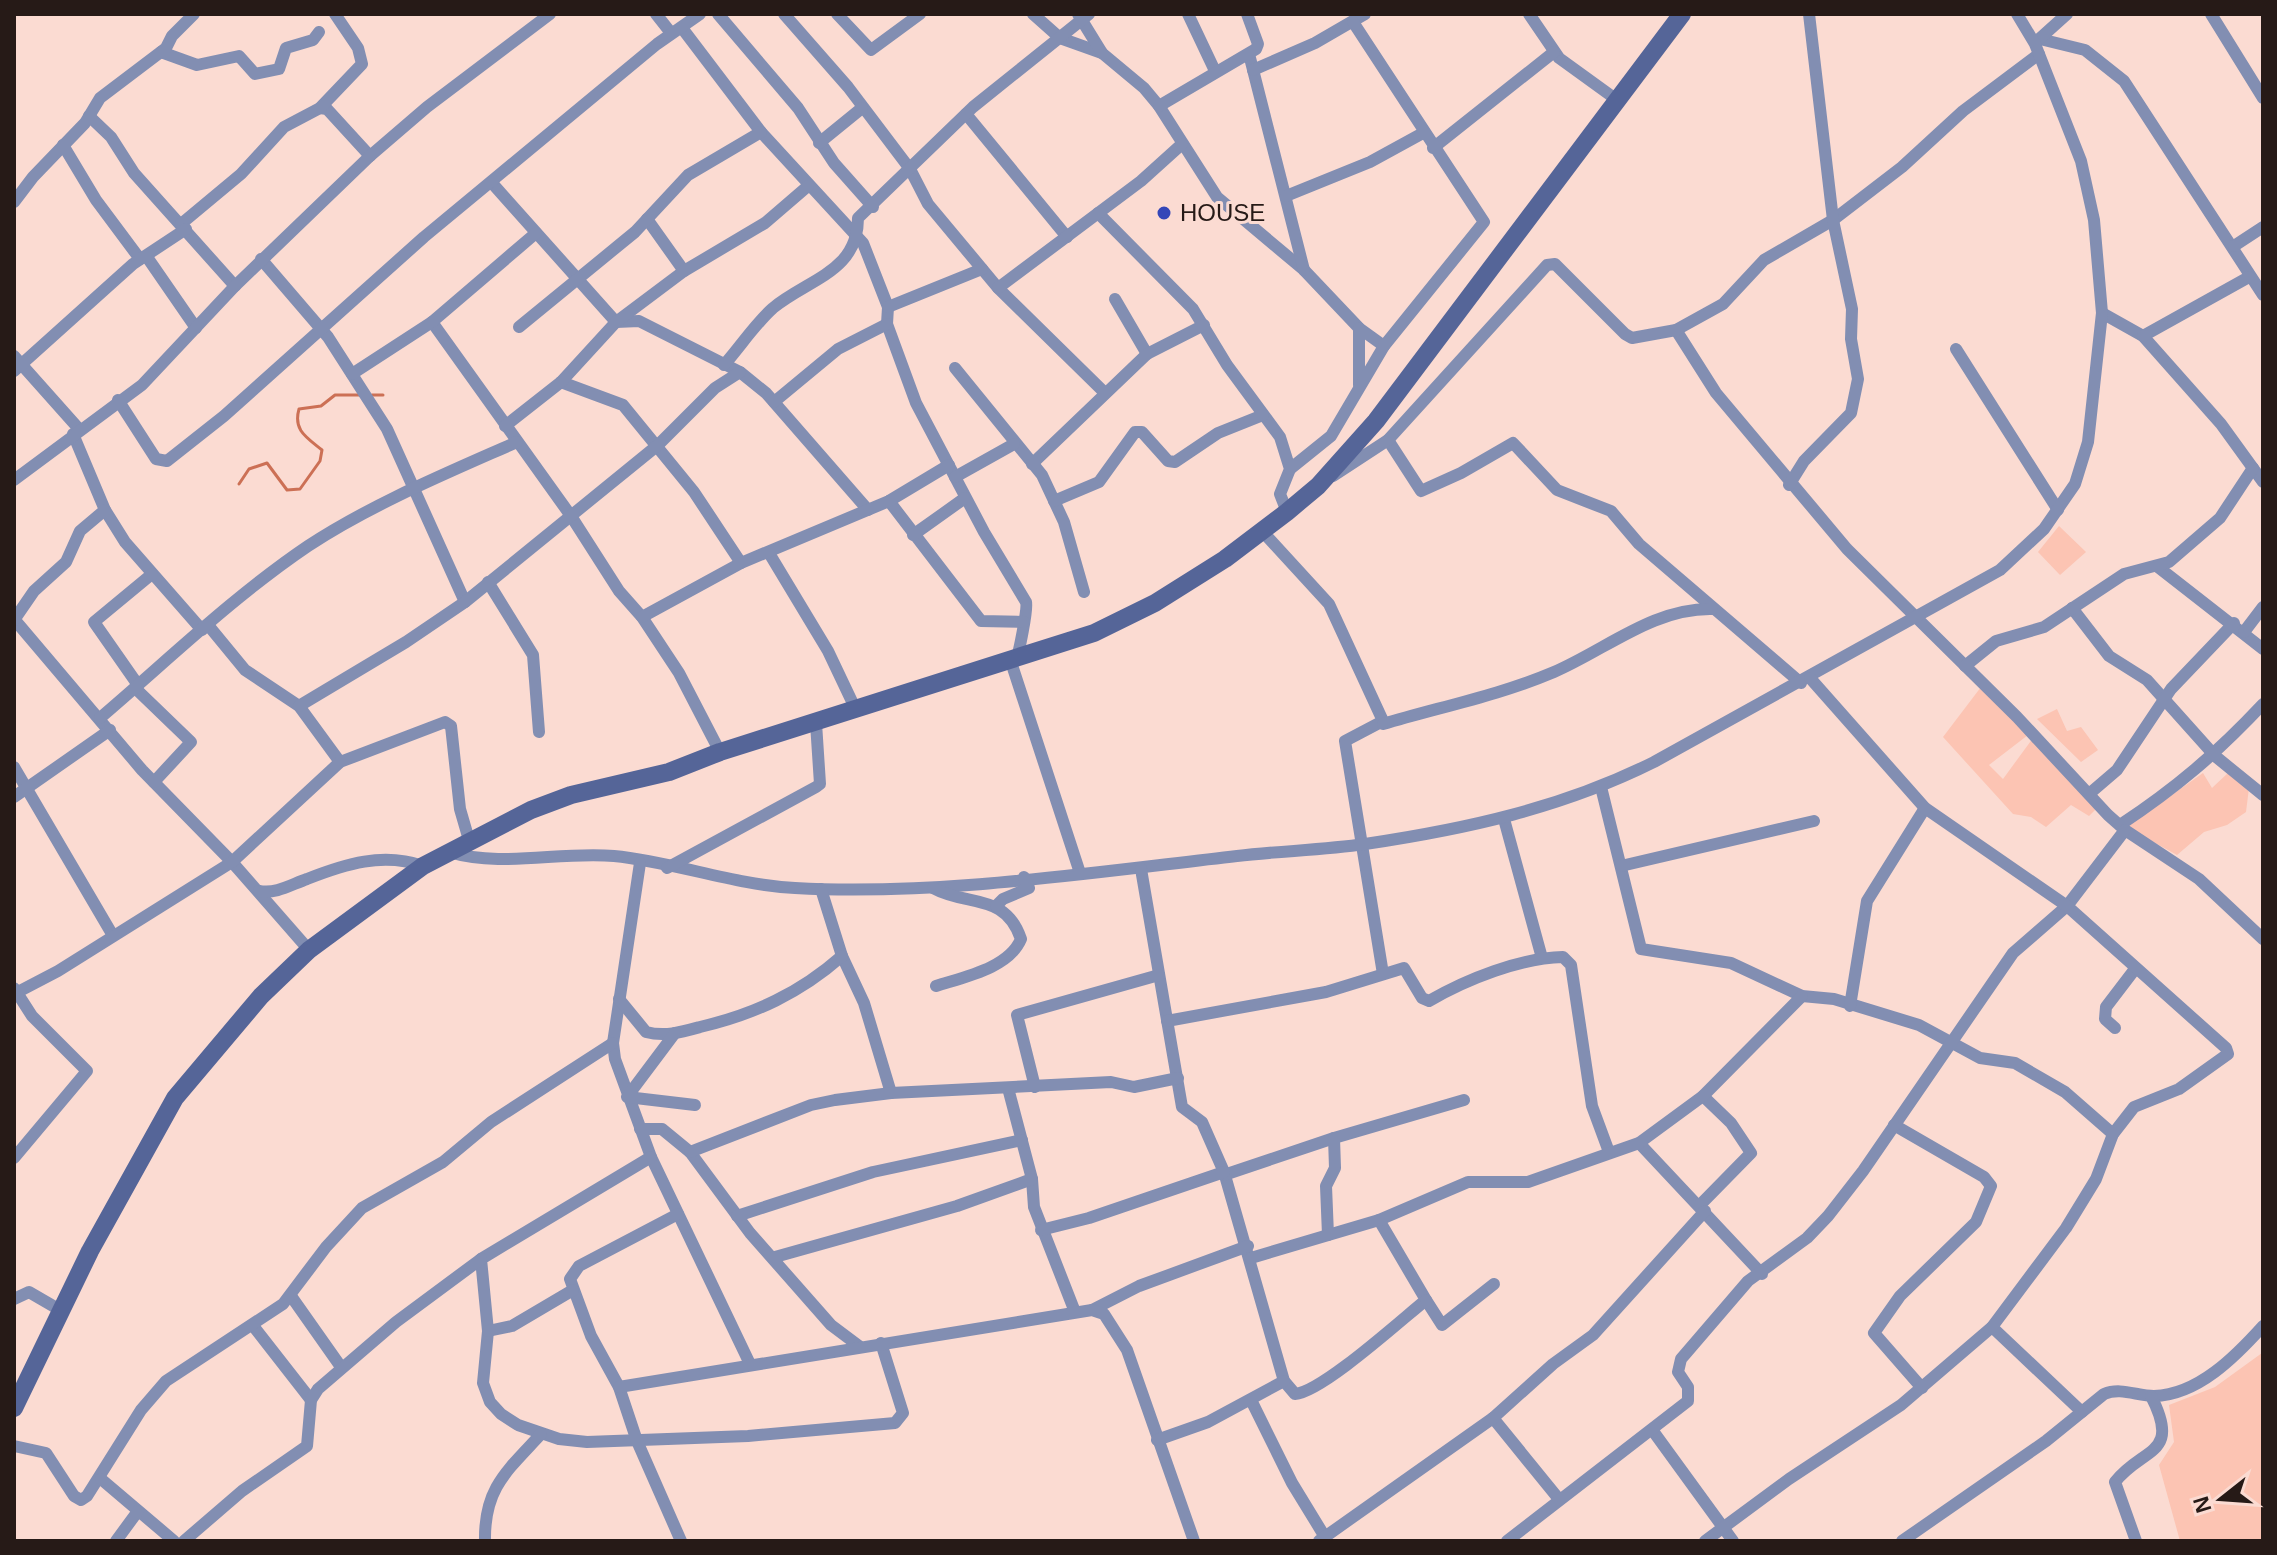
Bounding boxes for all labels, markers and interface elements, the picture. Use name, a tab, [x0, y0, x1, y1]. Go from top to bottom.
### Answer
place label: HOUSE	[1180, 199, 1265, 226]
marker: HOUSE	[1155, 204, 1173, 222]
north arrow	[2181, 1459, 2261, 1539]
text: N	[2188, 1493, 2217, 1516]

